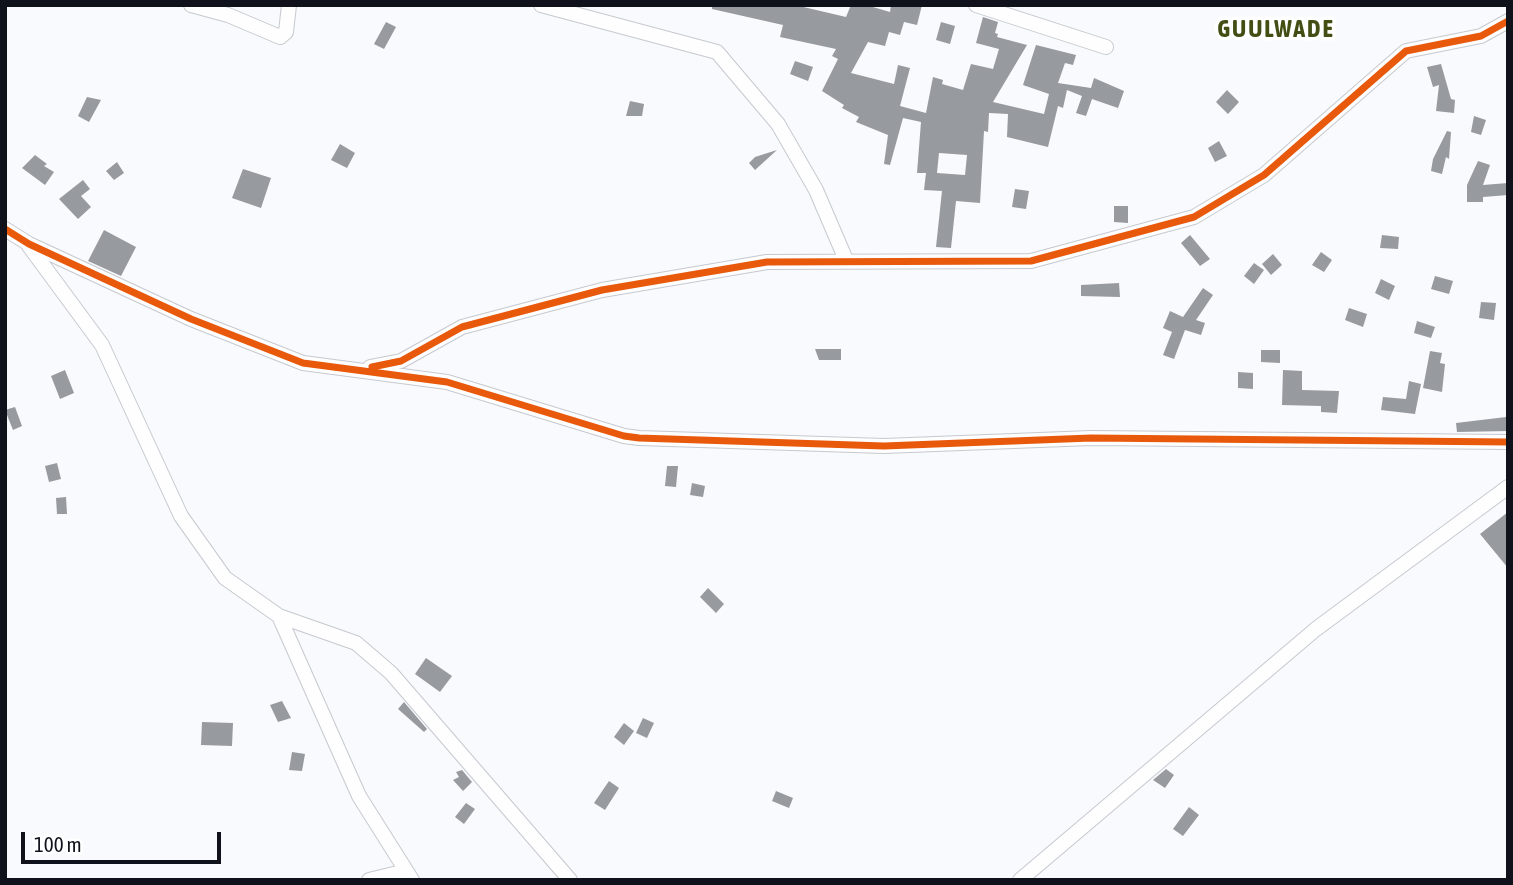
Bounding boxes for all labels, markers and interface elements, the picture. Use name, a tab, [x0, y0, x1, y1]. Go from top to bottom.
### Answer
district label: GUULWADE	[1218, 15, 1334, 43]
scale bar	[24, 818, 224, 862]
text: 100 m	[34, 832, 82, 856]

